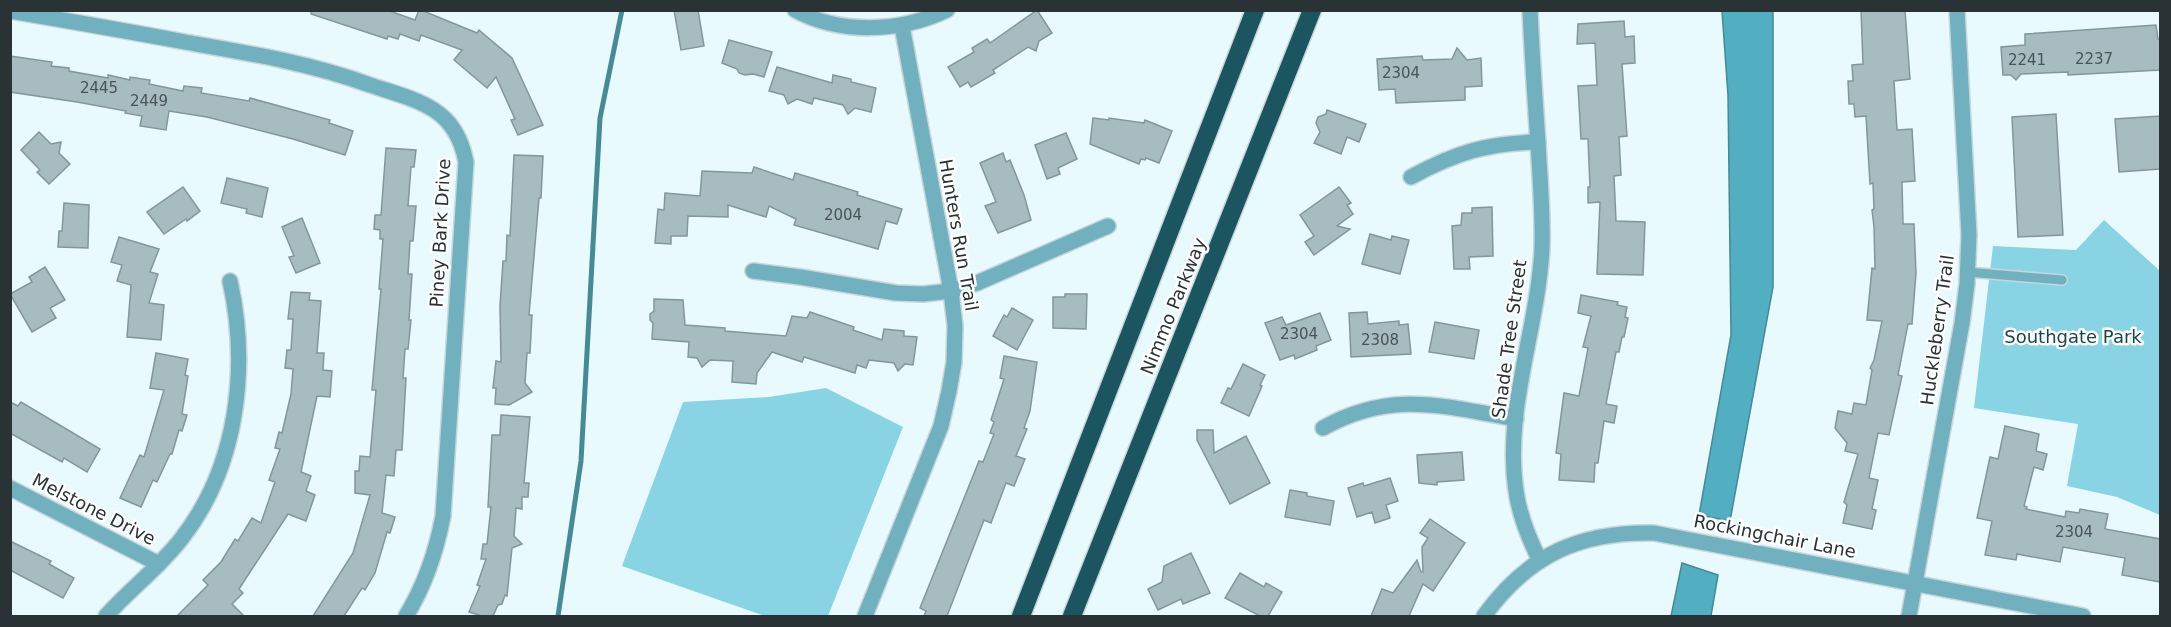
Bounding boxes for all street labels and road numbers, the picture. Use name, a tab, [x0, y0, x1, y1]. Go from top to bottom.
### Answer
street label: Hunters Run Trail	[935, 157, 983, 313]
street label: Piney Bark Drive	[426, 158, 454, 308]
street label: Nimmo Parkway	[1136, 234, 1210, 377]
street label: Huckleberry Trail	[1916, 254, 1958, 406]
street label: Shade Tree Street	[1487, 258, 1531, 420]
street label: Melstone Drive	[29, 469, 159, 549]
street label: Rockingchair Lane	[1692, 510, 1858, 562]

